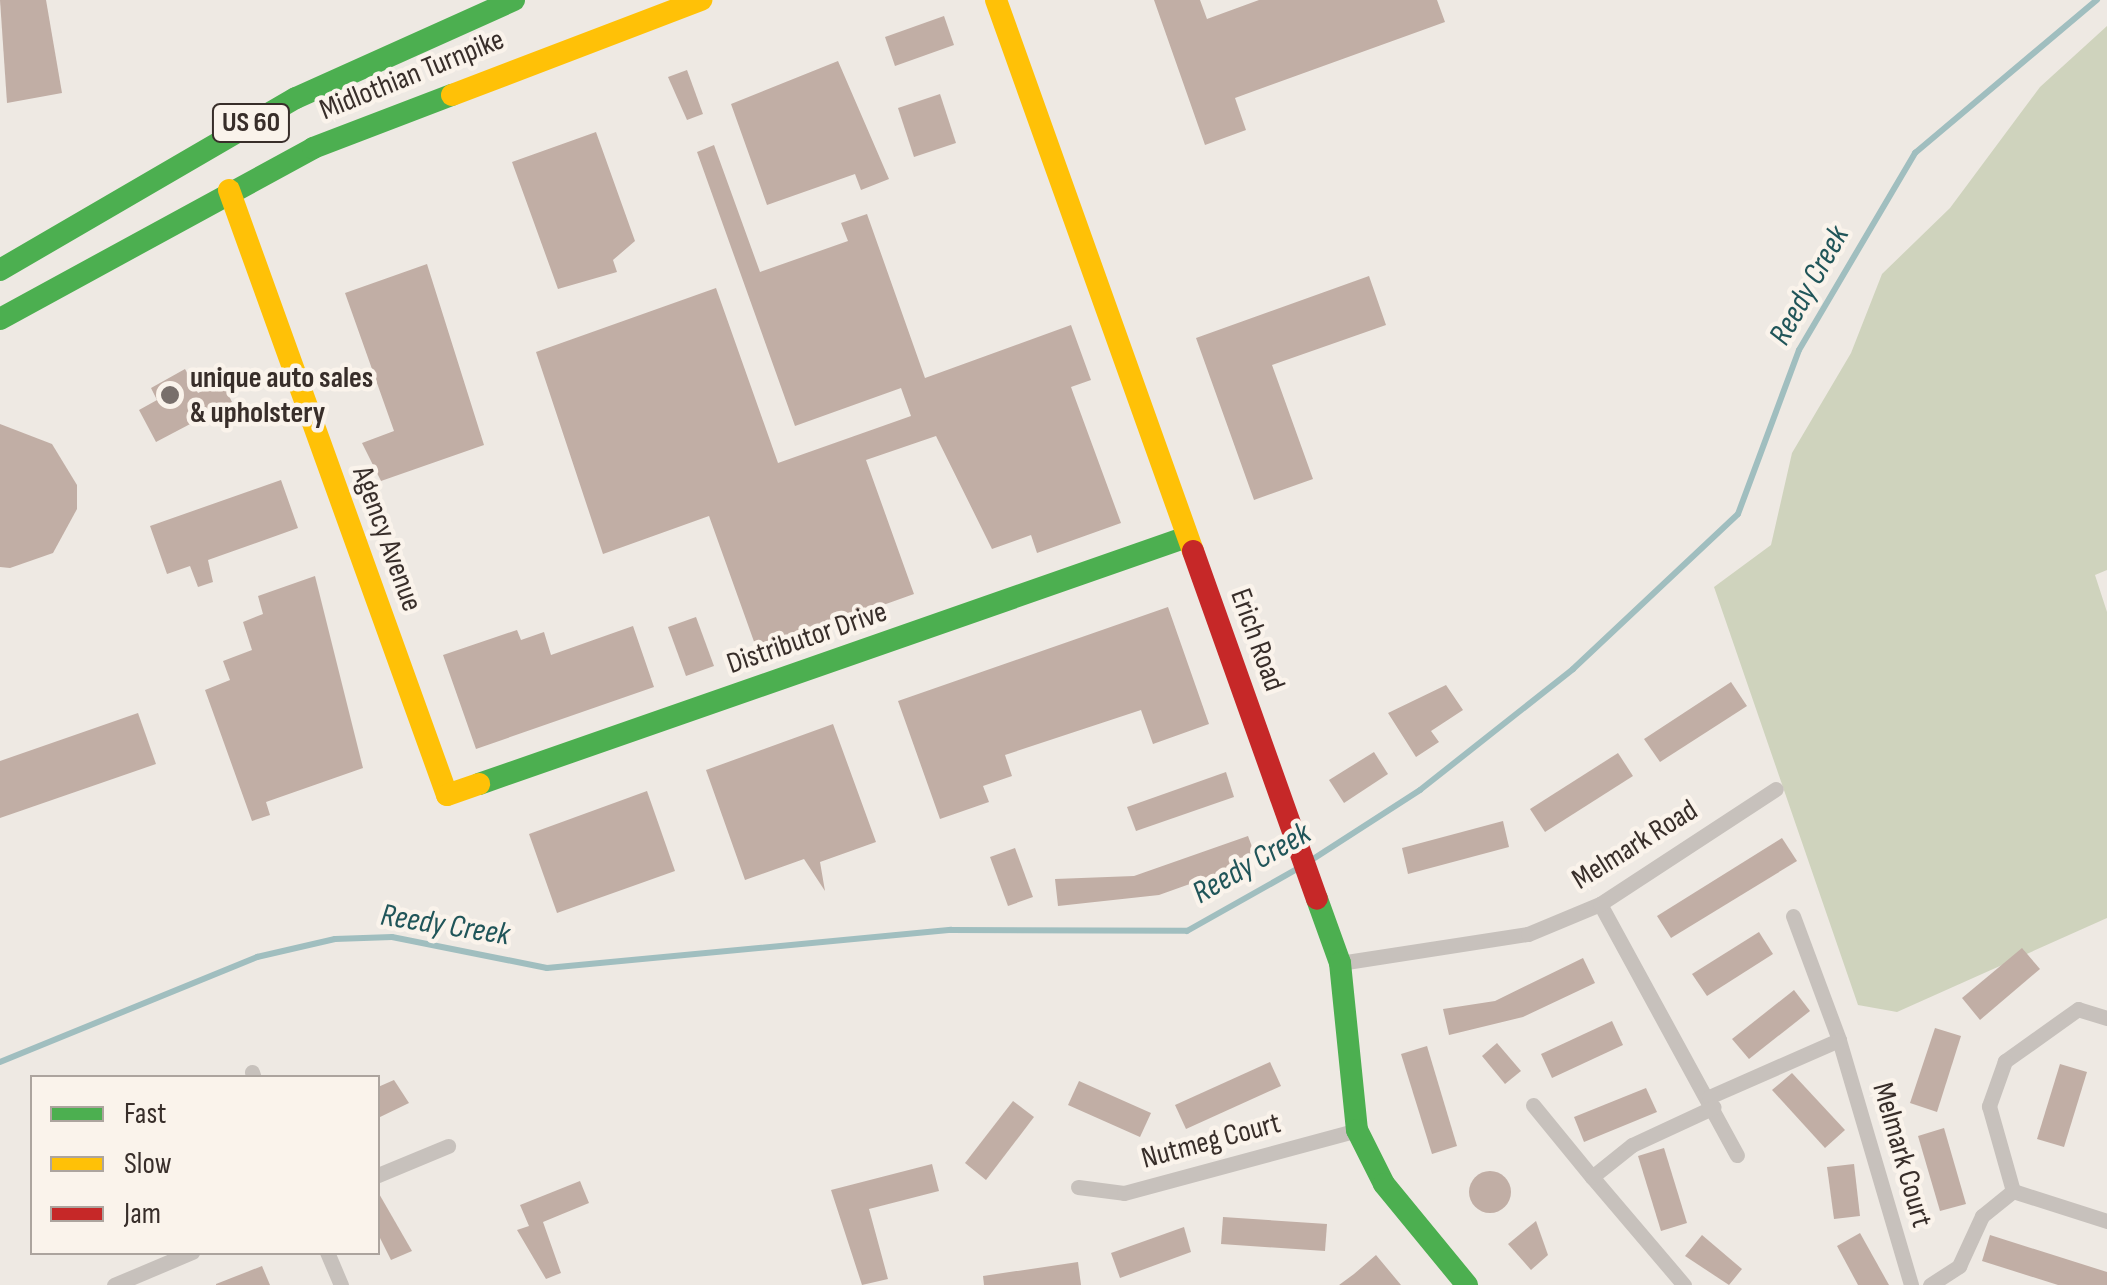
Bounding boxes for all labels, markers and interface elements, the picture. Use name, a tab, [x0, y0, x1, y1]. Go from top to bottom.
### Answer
street label: Midlothian Turnpike	[315, 22, 509, 128]
road number: US 60	[211, 100, 291, 146]
water label: Reedy Creek	[1762, 220, 1858, 352]
place label: unique auto sales & upholstery	[190, 360, 373, 430]
marker: unique auto sales & upholstery	[159, 384, 181, 406]
street label: Agency Avenue	[344, 462, 430, 616]
street label: Erich Road	[1222, 584, 1292, 696]
street label: Distributor Drive	[722, 594, 892, 682]
street label: Melmark Road	[1566, 792, 1704, 898]
water label: Reedy Creek	[1186, 815, 1318, 913]
water label: Reedy Creek	[378, 897, 512, 955]
legend	[30, 1075, 380, 1255]
street label: Melmark Court	[1864, 1079, 1940, 1231]
text: Fast	[124, 1096, 166, 1132]
street label: Nutmeg Court	[1138, 1105, 1284, 1177]
text: Slow	[124, 1146, 172, 1182]
text: Jam	[124, 1196, 161, 1232]

